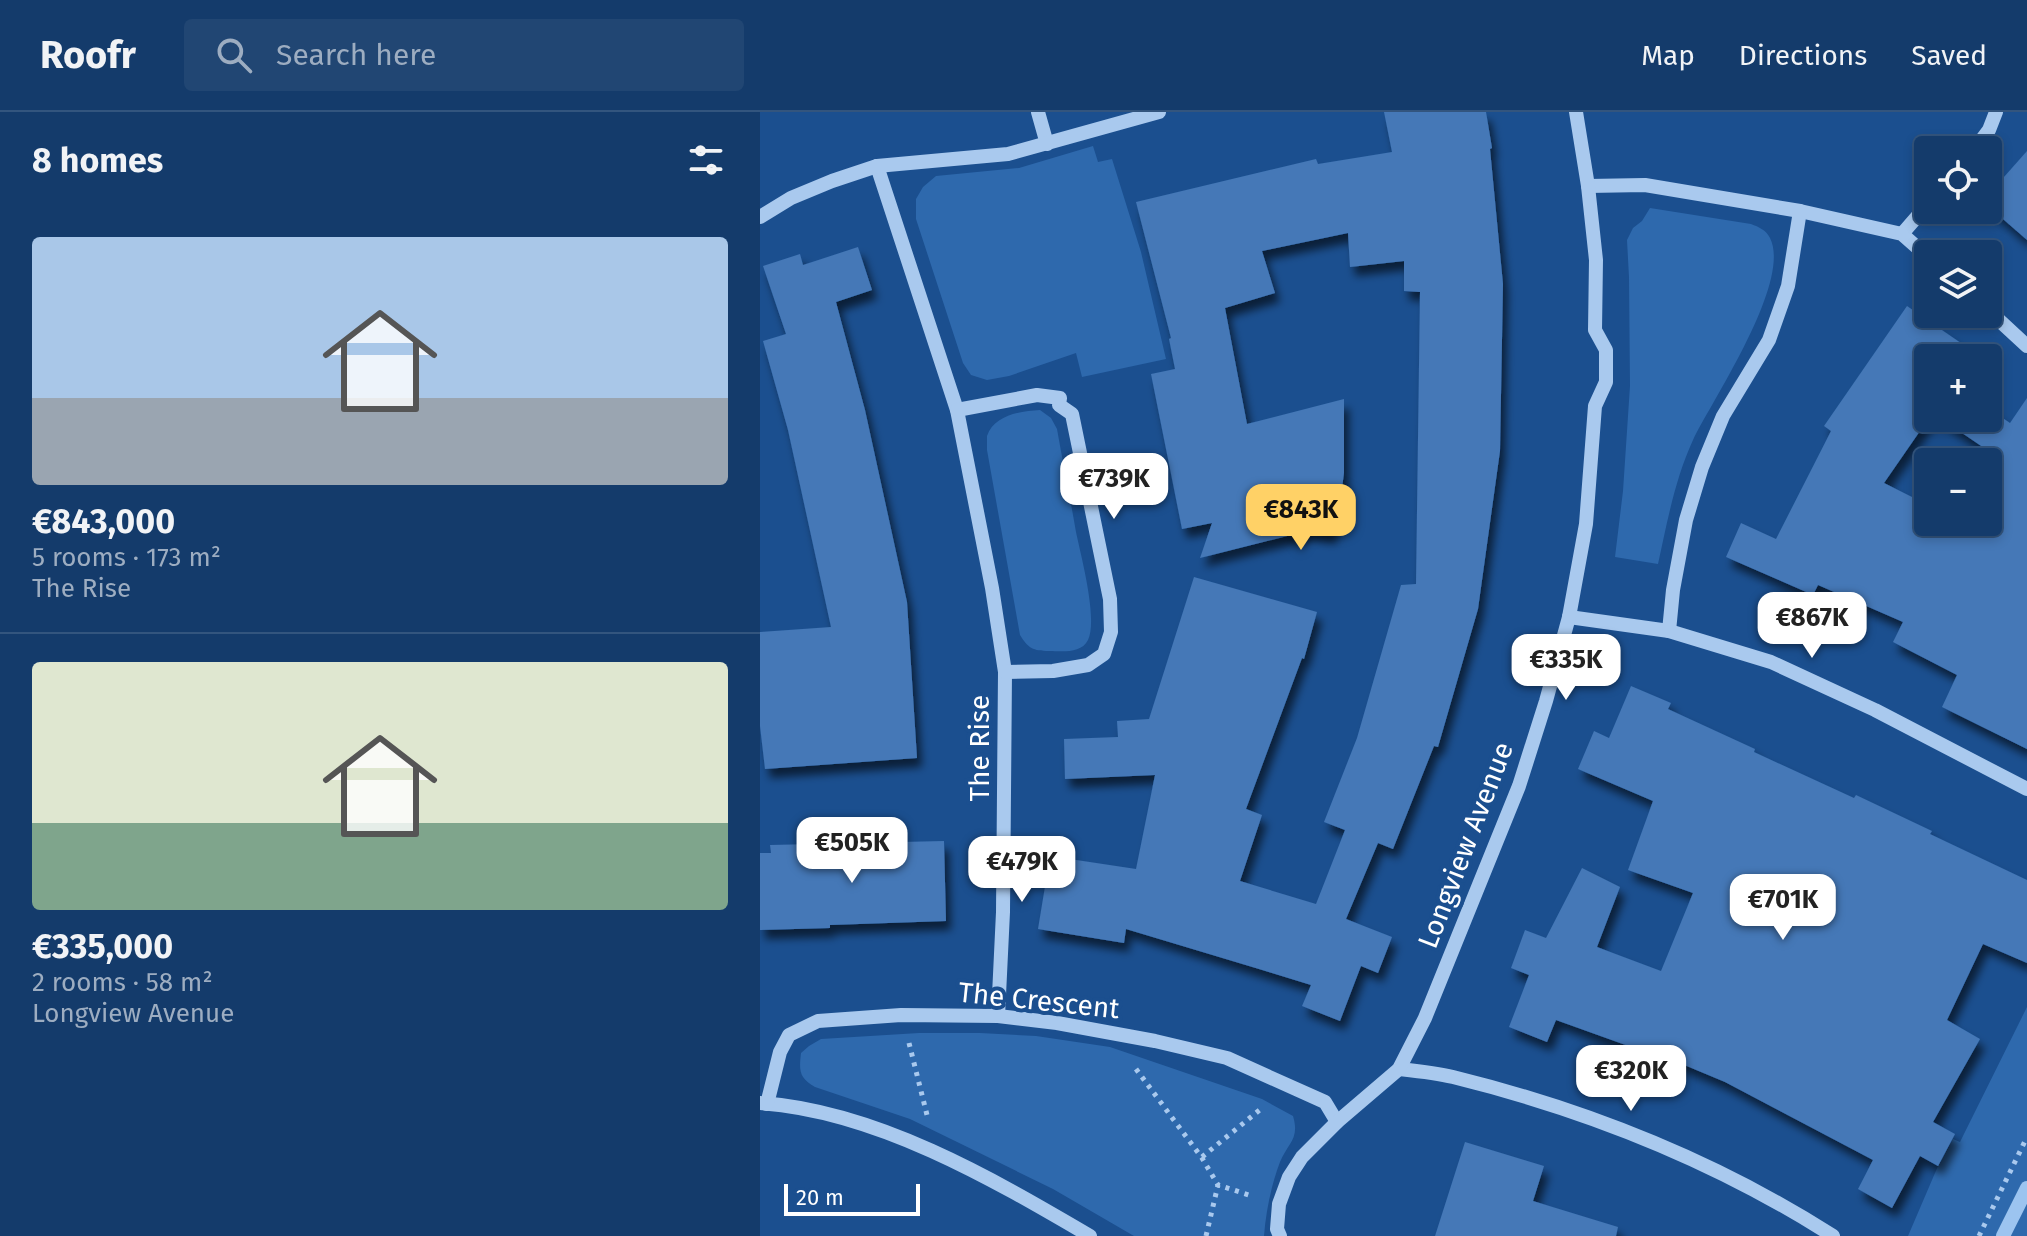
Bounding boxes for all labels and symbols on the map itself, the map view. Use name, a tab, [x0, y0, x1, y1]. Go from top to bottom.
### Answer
pin: €739K	[1058, 453, 1170, 521]
pin: €843K	[1245, 484, 1357, 552]
pin: €867K	[1756, 592, 1868, 660]
pin: €335K	[1510, 634, 1622, 702]
street label: The Rise	[963, 695, 996, 801]
street label: Longview Avenue	[1411, 738, 1520, 953]
pin: €505K	[796, 817, 908, 885]
pin: €479K	[966, 836, 1078, 904]
pin: €701K	[1727, 874, 1839, 942]
street label: The Crescent	[957, 976, 1122, 1025]
pin: €320K	[1575, 1045, 1687, 1113]
scale bar	[784, 1180, 920, 1216]

